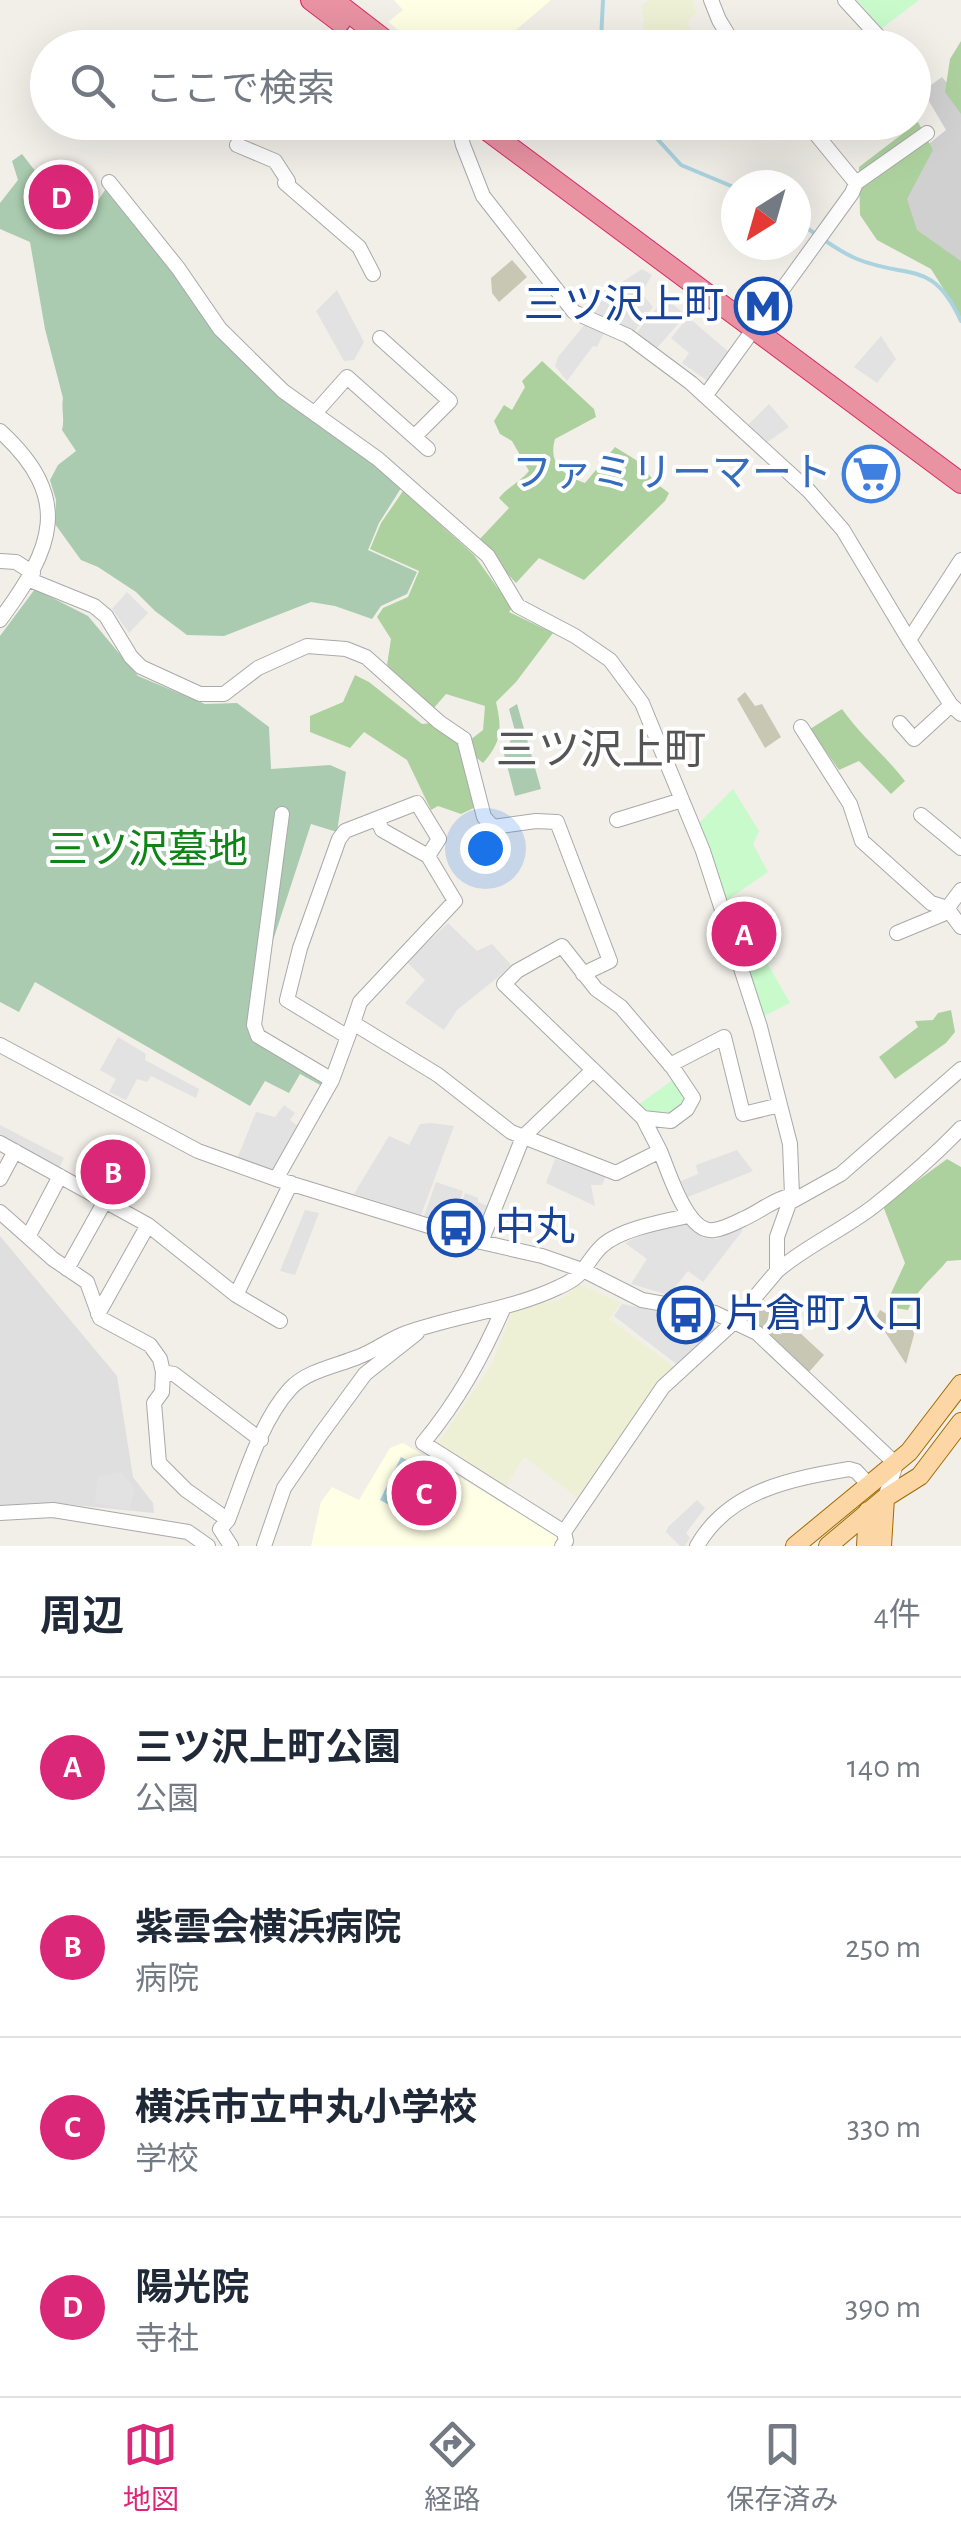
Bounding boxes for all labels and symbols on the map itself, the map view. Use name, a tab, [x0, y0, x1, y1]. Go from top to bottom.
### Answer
pin: D	[28, 160, 94, 234]
north arrow	[721, 170, 811, 260]
metro station icon: 三ツ沢上町	[733, 276, 793, 336]
place label: 三ツ沢上町	[524, 284, 724, 326]
supermarket icon: ファミリーマート	[841, 444, 901, 504]
place label: ファミリーマート	[512, 454, 832, 494]
district label: 三ツ沢上町	[496, 729, 706, 772]
your location	[460, 823, 511, 874]
park label: 三ツ沢墓地	[48, 829, 248, 871]
pin: A	[712, 896, 776, 972]
pin: B	[80, 1134, 146, 1210]
bus stop icon: 中丸	[426, 1198, 486, 1258]
place label: 中丸	[495, 1206, 575, 1248]
bus stop icon: 片倉町入口	[656, 1285, 716, 1345]
place label: 片倉町入口	[725, 1293, 925, 1335]
pin: C	[392, 1456, 456, 1530]

